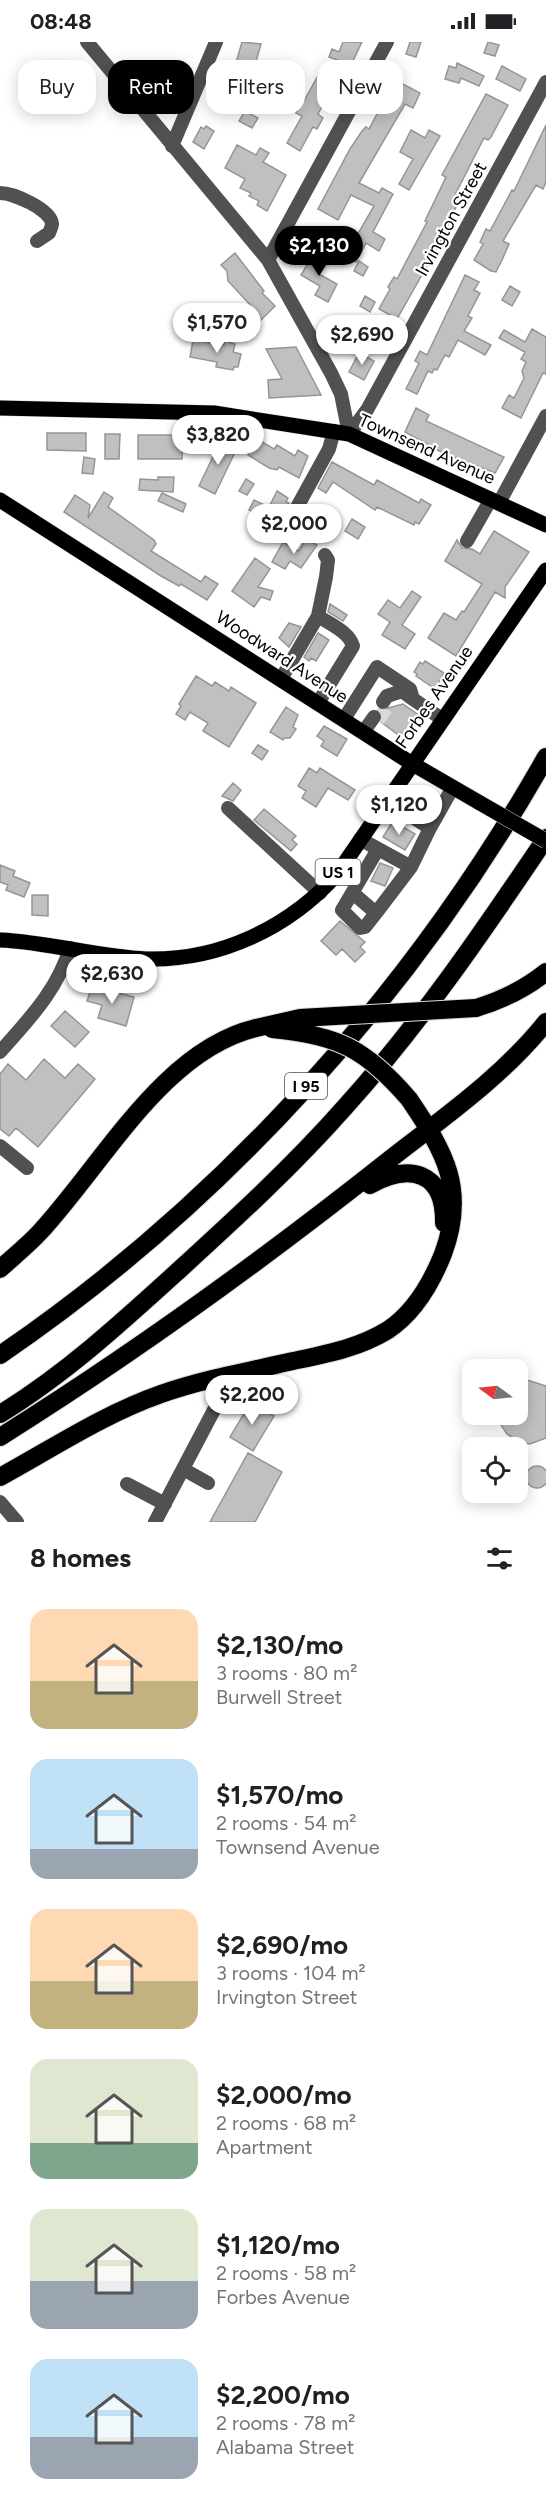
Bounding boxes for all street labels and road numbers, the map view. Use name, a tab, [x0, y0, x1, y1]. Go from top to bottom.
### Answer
street label: Irvington Street	[411, 158, 492, 280]
street label: Townsend Avenue	[355, 409, 499, 489]
street label: Woodward Avenue	[212, 606, 352, 708]
street label: Forbes Avenue	[390, 641, 478, 753]
road number: US 1	[316, 859, 360, 885]
road number: I 95	[285, 1073, 327, 1099]

